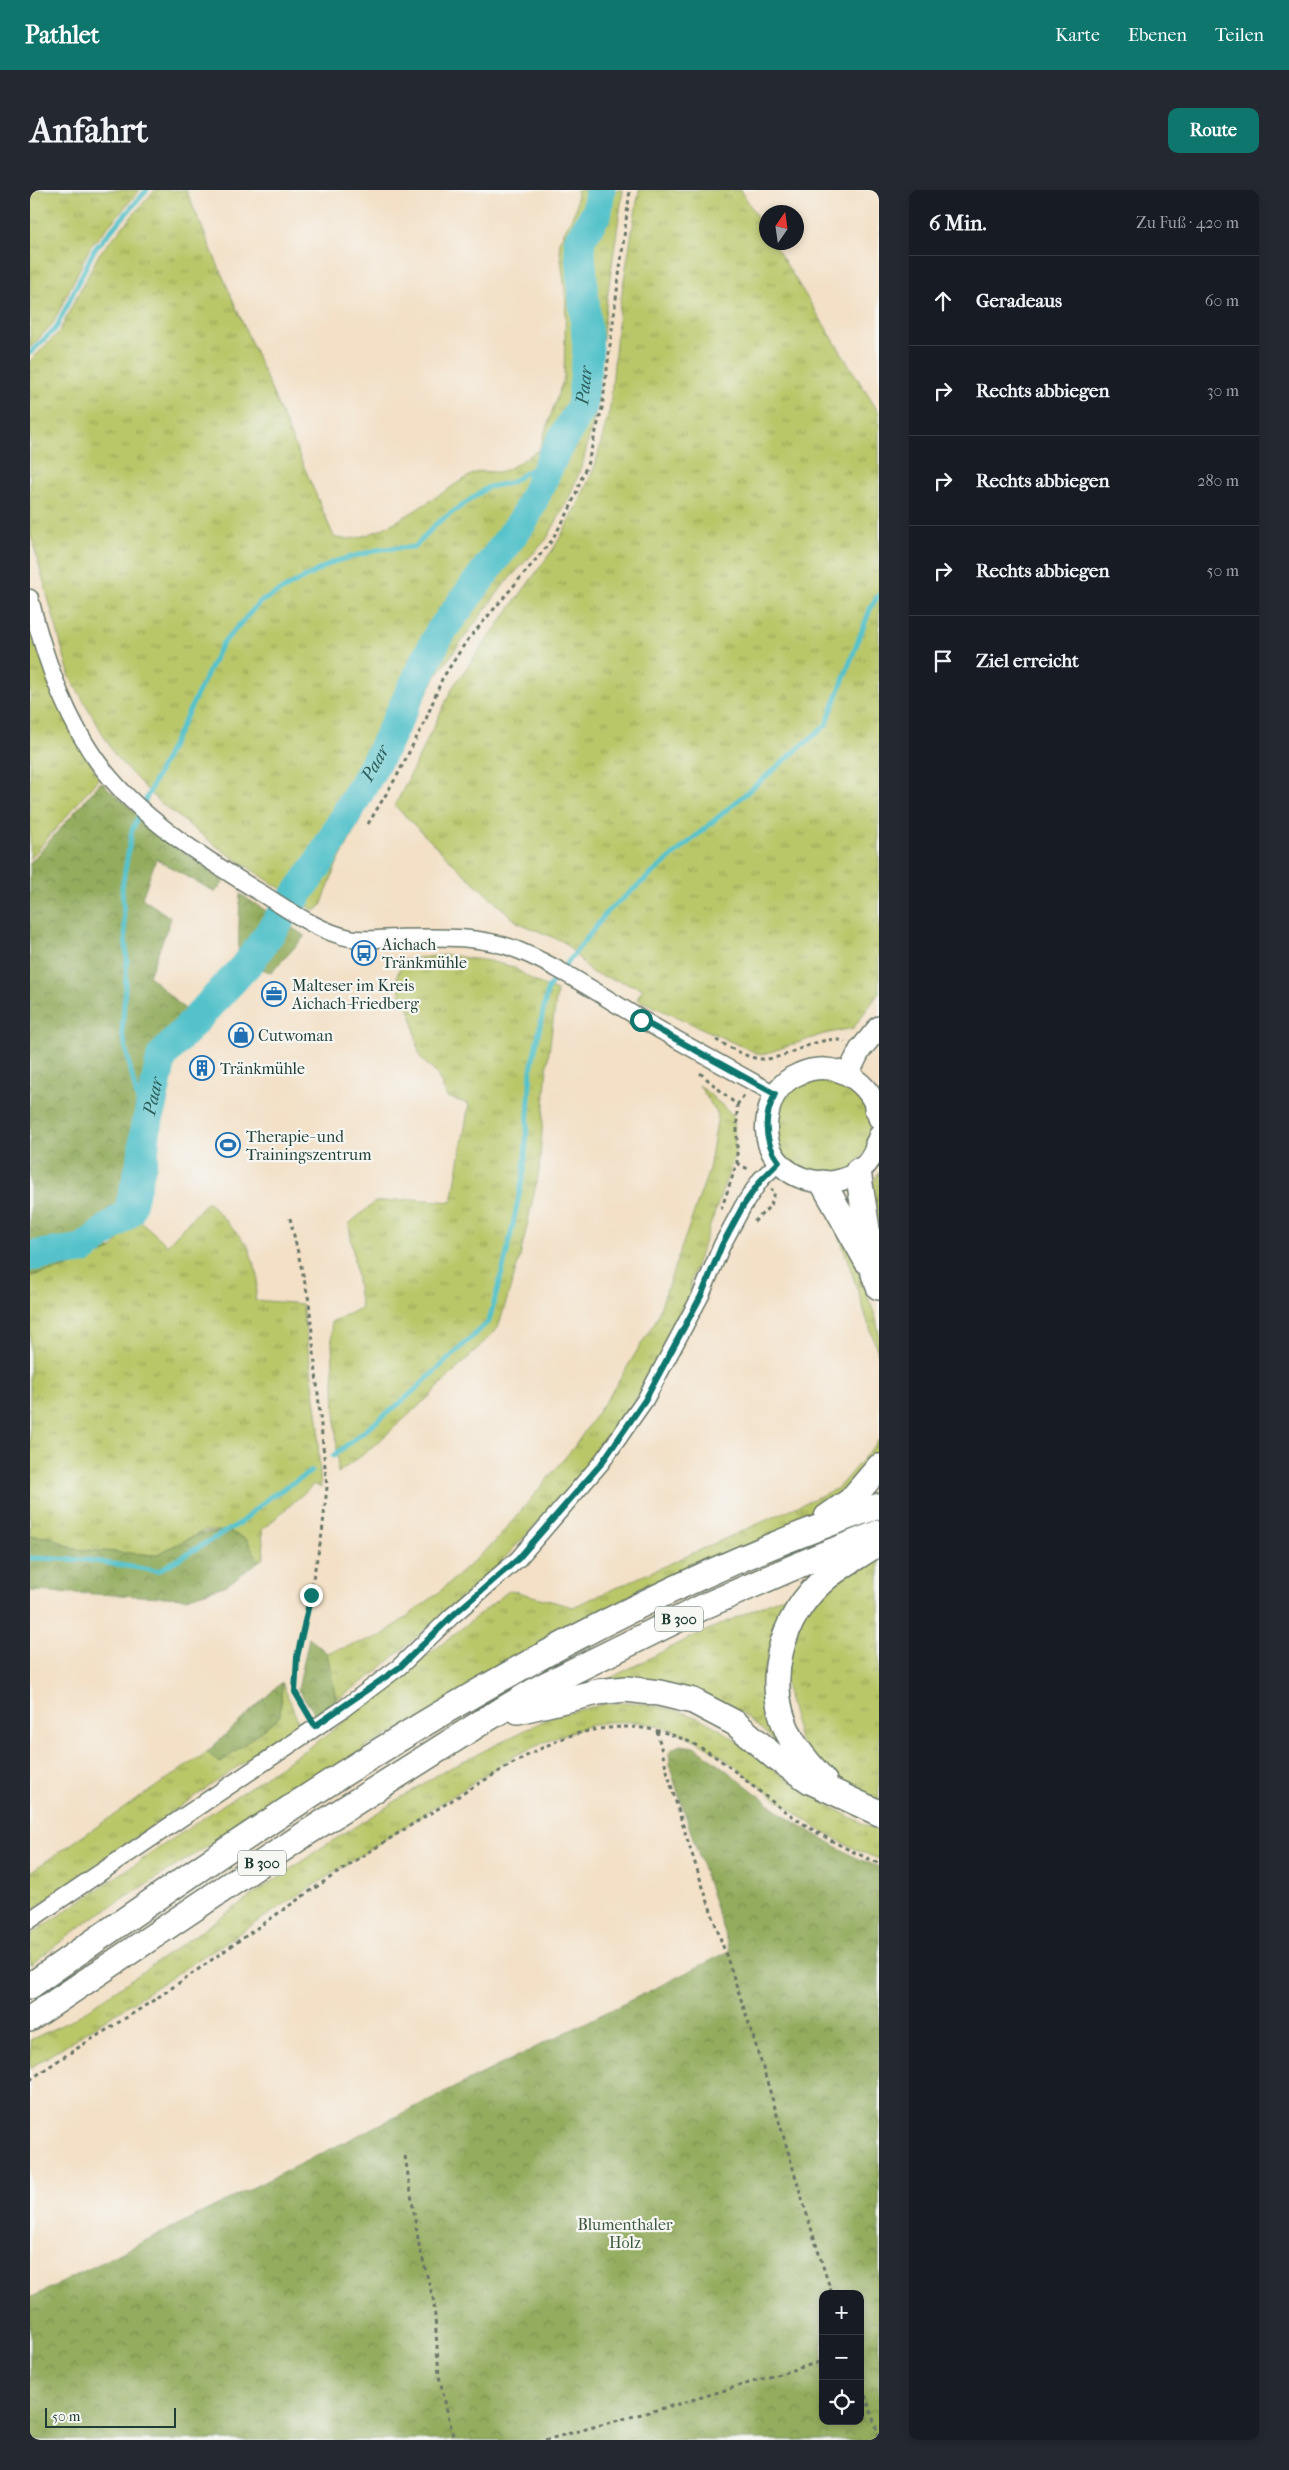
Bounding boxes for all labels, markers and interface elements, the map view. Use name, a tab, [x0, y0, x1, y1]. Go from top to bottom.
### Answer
text: Pathlet	[25, 21, 99, 49]
text: Karte	[1055, 25, 1100, 46]
text: Ebenen	[1128, 25, 1187, 46]
text: Teilen	[1215, 25, 1264, 46]
button: Route	[1168, 108, 1259, 153]
text: Anfahrt	[30, 110, 148, 151]
north arrow	[759, 205, 804, 250]
text: 6 Min.	[929, 211, 987, 235]
text: Zu Fuß · 420 m	[1136, 213, 1239, 232]
icon: ahead	[929, 287, 957, 315]
text: Geradeaus	[976, 290, 1062, 312]
text: 60 m	[1205, 291, 1239, 310]
water label: Paar	[572, 363, 597, 407]
icon: right	[929, 377, 957, 405]
text: Rechts abbiegen	[976, 380, 1110, 402]
text: 30 m	[1207, 381, 1239, 400]
icon: right	[929, 467, 957, 495]
text: Rechts abbiegen	[976, 470, 1110, 492]
text: 280 m	[1197, 471, 1239, 490]
icon: right	[929, 557, 957, 585]
text: Rechts abbiegen	[976, 560, 1110, 582]
text: 50 m	[1207, 561, 1239, 580]
icon: arrive	[929, 647, 957, 675]
text: Ziel erreicht	[976, 650, 1079, 672]
water label: Paar	[356, 740, 395, 786]
place label: Aichach Tränkmühle	[381, 935, 467, 972]
bus stop icon: Aichach Tränkmühle	[351, 940, 377, 966]
place label: Malteser im Kreis Aichach-Friedberg	[291, 976, 419, 1013]
office icon: Malteser im Kreis Aichach-Friedberg	[261, 981, 287, 1007]
route start	[630, 1009, 653, 1032]
shop icon: Cutwoman	[228, 1022, 254, 1048]
place label: Cutwoman	[258, 1026, 334, 1045]
building icon: Tränkmühle	[189, 1055, 215, 1081]
place label: Tränkmühle	[220, 1059, 305, 1078]
water label: Paar	[139, 1073, 168, 1118]
place label: Therapie- und Trainingszentrum	[246, 1127, 372, 1164]
sports icon: Therapie- und Trainingszentrum	[215, 1132, 241, 1158]
route end	[300, 1584, 323, 1607]
road number: B 300	[655, 1606, 703, 1632]
road number: B 300	[238, 1850, 286, 1876]
park label: Blumenthaler Holz	[577, 2215, 673, 2252]
map controls	[819, 2290, 864, 2425]
button: +	[819, 2290, 864, 2335]
button: −	[819, 2335, 864, 2380]
button: locate	[819, 2380, 864, 2425]
scale bar	[45, 2405, 176, 2428]
text: 50 m	[52, 2408, 80, 2425]

